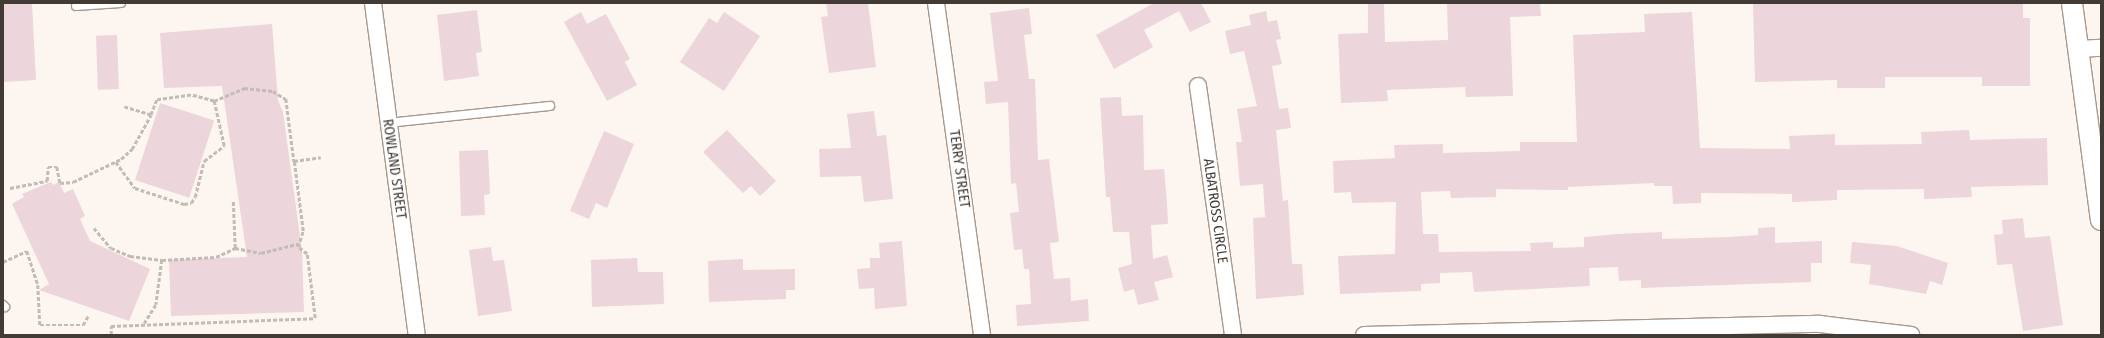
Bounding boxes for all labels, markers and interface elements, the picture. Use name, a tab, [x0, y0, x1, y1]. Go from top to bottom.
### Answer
street label: ROWLAND STREET	[379, 118, 409, 220]
street label: TERRY STREET	[945, 129, 973, 209]
street label: ALBATROSS CIRCLE	[1199, 157, 1231, 265]

